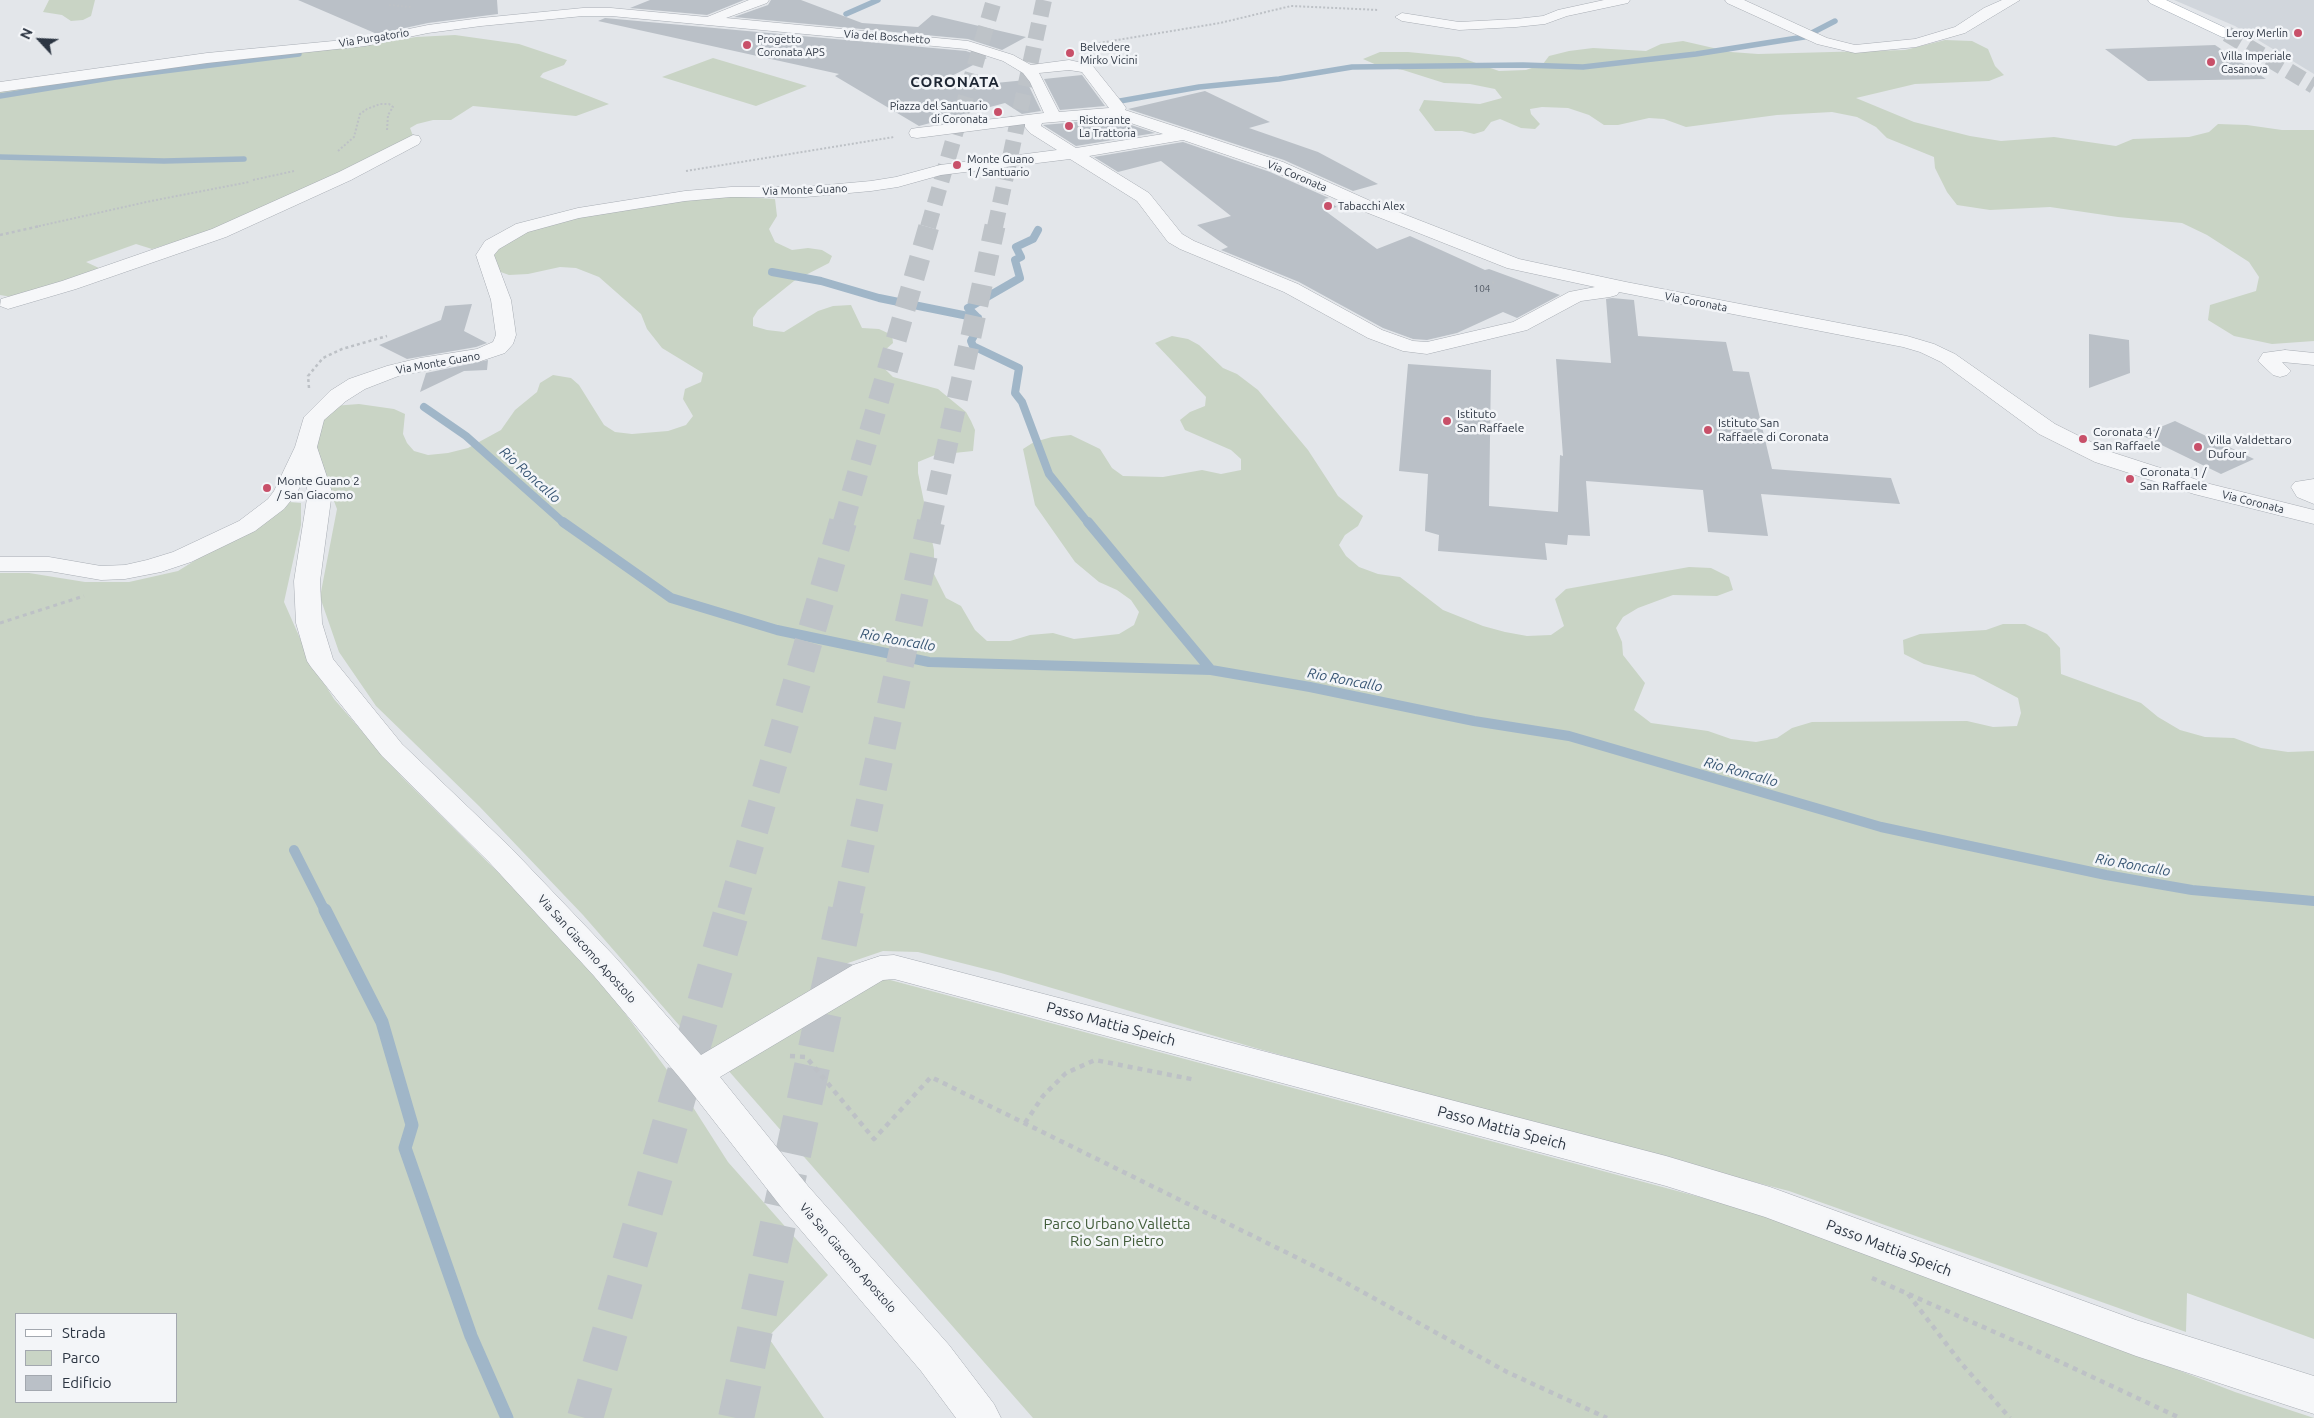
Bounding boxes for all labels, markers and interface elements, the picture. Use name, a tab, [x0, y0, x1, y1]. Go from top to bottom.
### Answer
north arrow	[15, 15, 65, 65]
text: N	[17, 26, 36, 42]
street label: Via Purgatorio	[338, 26, 410, 50]
place label: Leroy Merlin	[2226, 26, 2288, 40]
street label: Via del Boschetto	[843, 27, 931, 47]
marker: Leroy Merlin	[2292, 27, 2304, 39]
place label: Progetto Coronata APS	[757, 32, 825, 58]
marker: Progetto Coronata APS	[741, 39, 753, 51]
place label: Belvedere Mirko Vicini	[1080, 40, 1137, 66]
marker: Belvedere Mirko Vicini	[1064, 47, 1076, 59]
place label: Villa Imperiale Casanova	[2221, 49, 2291, 75]
marker: Villa Imperiale Casanova	[2205, 56, 2217, 68]
district label: CORONATA	[909, 73, 1001, 91]
place label: Piazza del Santuario di Coronata	[890, 99, 988, 125]
marker: Piazza del Santuario di Coronata	[992, 106, 1004, 118]
place label: Ristorante La Trattoria	[1079, 113, 1136, 139]
marker: Ristorante La Trattoria	[1063, 120, 1075, 132]
place label: Monte Guano 1 / Santuario	[967, 152, 1034, 178]
street label: Via Coronata	[1265, 157, 1329, 195]
marker: Monte Guano 1 / Santuario	[951, 159, 963, 171]
street label: Via Monte Guano	[762, 182, 848, 198]
place label: Tabacchi Alex	[1338, 199, 1405, 213]
marker: Tabacchi Alex	[1322, 200, 1334, 212]
house number: 104	[1474, 283, 1490, 295]
street label: Via Coronata	[1663, 289, 1729, 315]
street label: Via Monte Guano	[395, 349, 481, 377]
place label: Istituto San Raffaele	[1457, 407, 1524, 435]
marker: Istituto San Raffaele	[1441, 415, 1453, 427]
place label: Istituto San Raffaele di Coronata	[1718, 416, 1829, 444]
marker: Istituto San Raffaele di Coronata	[1702, 424, 1714, 436]
place label: Coronata 4 / San Raffaele	[2093, 425, 2160, 453]
marker: Coronata 4 / San Raffaele	[2077, 433, 2089, 445]
place label: Villa Valdettaro Dufour	[2208, 433, 2292, 461]
marker: Villa Valdettaro Dufour	[2192, 441, 2204, 453]
water label: Rio Roncallo	[496, 443, 564, 507]
place label: Coronata 1 / San Raffaele	[2140, 465, 2207, 493]
marker: Coronata 1 / San Raffaele	[2124, 473, 2136, 485]
place label: Monte Guano 2 / San Giacomo	[277, 474, 360, 502]
marker: Monte Guano 2 / San Giacomo	[261, 482, 273, 494]
street label: Via Coronata	[2220, 488, 2286, 516]
water label: Rio Roncallo	[859, 625, 937, 655]
water label: Rio Roncallo	[1306, 665, 1384, 695]
water label: Rio Roncallo	[1702, 753, 1780, 791]
water label: Rio Roncallo	[2094, 850, 2172, 880]
street label: Via San Giacomo Apostolo	[535, 892, 639, 1006]
street label: Passo Mattia Speich	[1044, 998, 1178, 1050]
street label: Passo Mattia Speich	[1435, 1102, 1569, 1154]
street label: Via San Giacomo Apostolo	[796, 1200, 900, 1316]
park label: Parco Urbano Valletta Rio San Pietro	[1043, 1215, 1191, 1250]
street label: Passo Mattia Speich	[1824, 1216, 1954, 1280]
legend	[15, 1313, 178, 1403]
text: Strada	[62, 1324, 106, 1341]
text: Parco	[62, 1349, 100, 1366]
text: Edificio	[62, 1374, 111, 1391]

